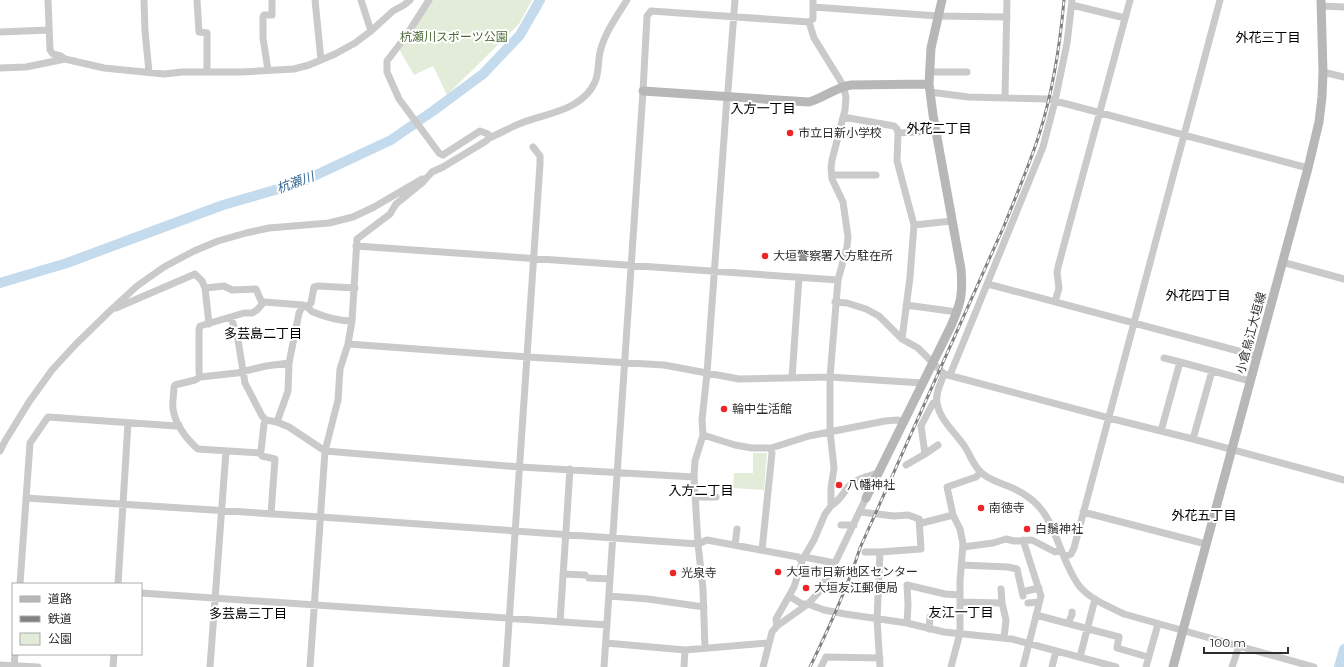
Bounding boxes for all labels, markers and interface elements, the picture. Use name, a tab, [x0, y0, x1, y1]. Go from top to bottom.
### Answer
park label: 杭瀬川スポーツ公園	[400, 29, 508, 44]
district label: 外花三丁目	[1235, 29, 1301, 45]
district label: 入方一丁目	[730, 100, 796, 116]
district label: 外花二丁目	[906, 120, 972, 136]
place label: 市立日新小学校	[798, 125, 882, 140]
marker: 市立日新小学校	[785, 128, 795, 138]
water label: 杭瀬川	[274, 167, 318, 196]
place label: 大垣警察署入方駐在所	[773, 248, 893, 263]
marker: 大垣警察署入方駐在所	[760, 251, 770, 261]
district label: 外花四丁目	[1165, 287, 1231, 303]
street label: 小倉烏江大垣線	[1232, 290, 1269, 375]
district label: 多芸島二丁目	[224, 325, 302, 341]
place label: 輪中生活館	[732, 401, 792, 416]
marker: 輪中生活館	[719, 404, 729, 414]
place label: 八幡神社	[847, 477, 895, 492]
marker: 八幡神社	[834, 480, 844, 490]
district label: 入方二丁目	[668, 482, 734, 498]
place label: 南徳寺	[989, 500, 1025, 515]
marker: 南徳寺	[976, 503, 986, 513]
district label: 外花五丁目	[1171, 507, 1237, 523]
place label: 白鬚神社	[1035, 521, 1083, 536]
marker: 白鬚神社	[1022, 524, 1032, 534]
place label: 大垣市日新地区センター	[786, 564, 918, 579]
place label: 光泉寺	[681, 565, 717, 580]
marker: 大垣市日新地区センター	[773, 567, 783, 577]
marker: 光泉寺	[668, 568, 678, 578]
place label: 大垣友江郵便局	[814, 580, 898, 595]
legend	[12, 583, 142, 655]
marker: 大垣友江郵便局	[801, 583, 811, 593]
text: 道路	[48, 591, 72, 606]
district label: 友江一丁目	[928, 604, 994, 620]
district label: 多芸島三丁目	[209, 605, 287, 621]
text: 鉄道	[48, 611, 72, 626]
scale bar	[1204, 629, 1288, 655]
text: 公園	[48, 631, 72, 646]
text: 100 m	[1210, 635, 1246, 650]

